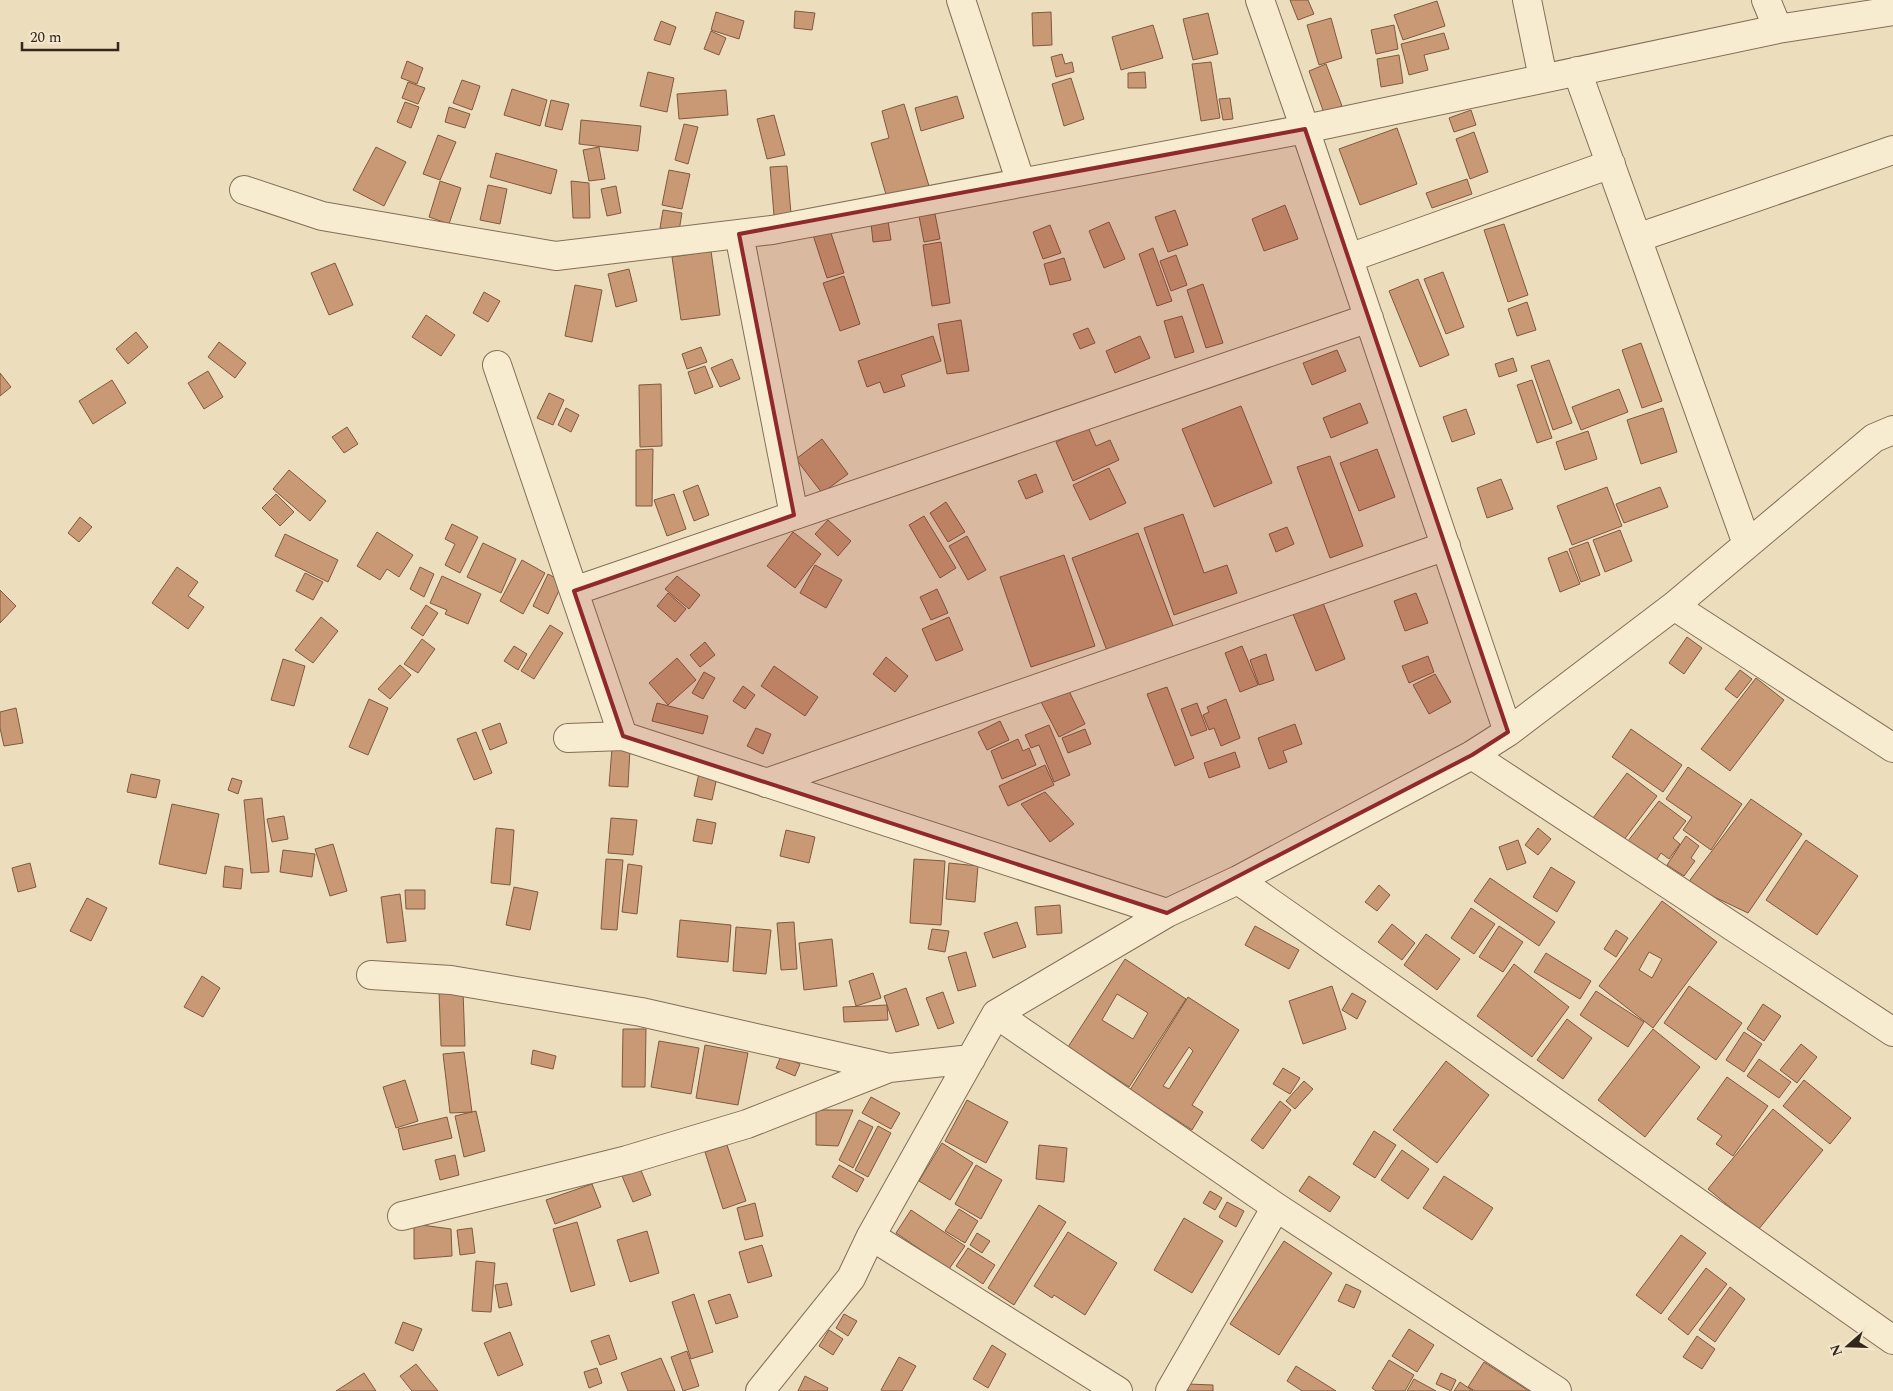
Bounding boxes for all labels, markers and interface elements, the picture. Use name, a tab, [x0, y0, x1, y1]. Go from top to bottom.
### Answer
scale bar	[22, 20, 119, 52]
text: 20 m	[30, 26, 62, 49]
north arrow	[1823, 1321, 1873, 1371]
text: N	[1824, 1341, 1848, 1359]

